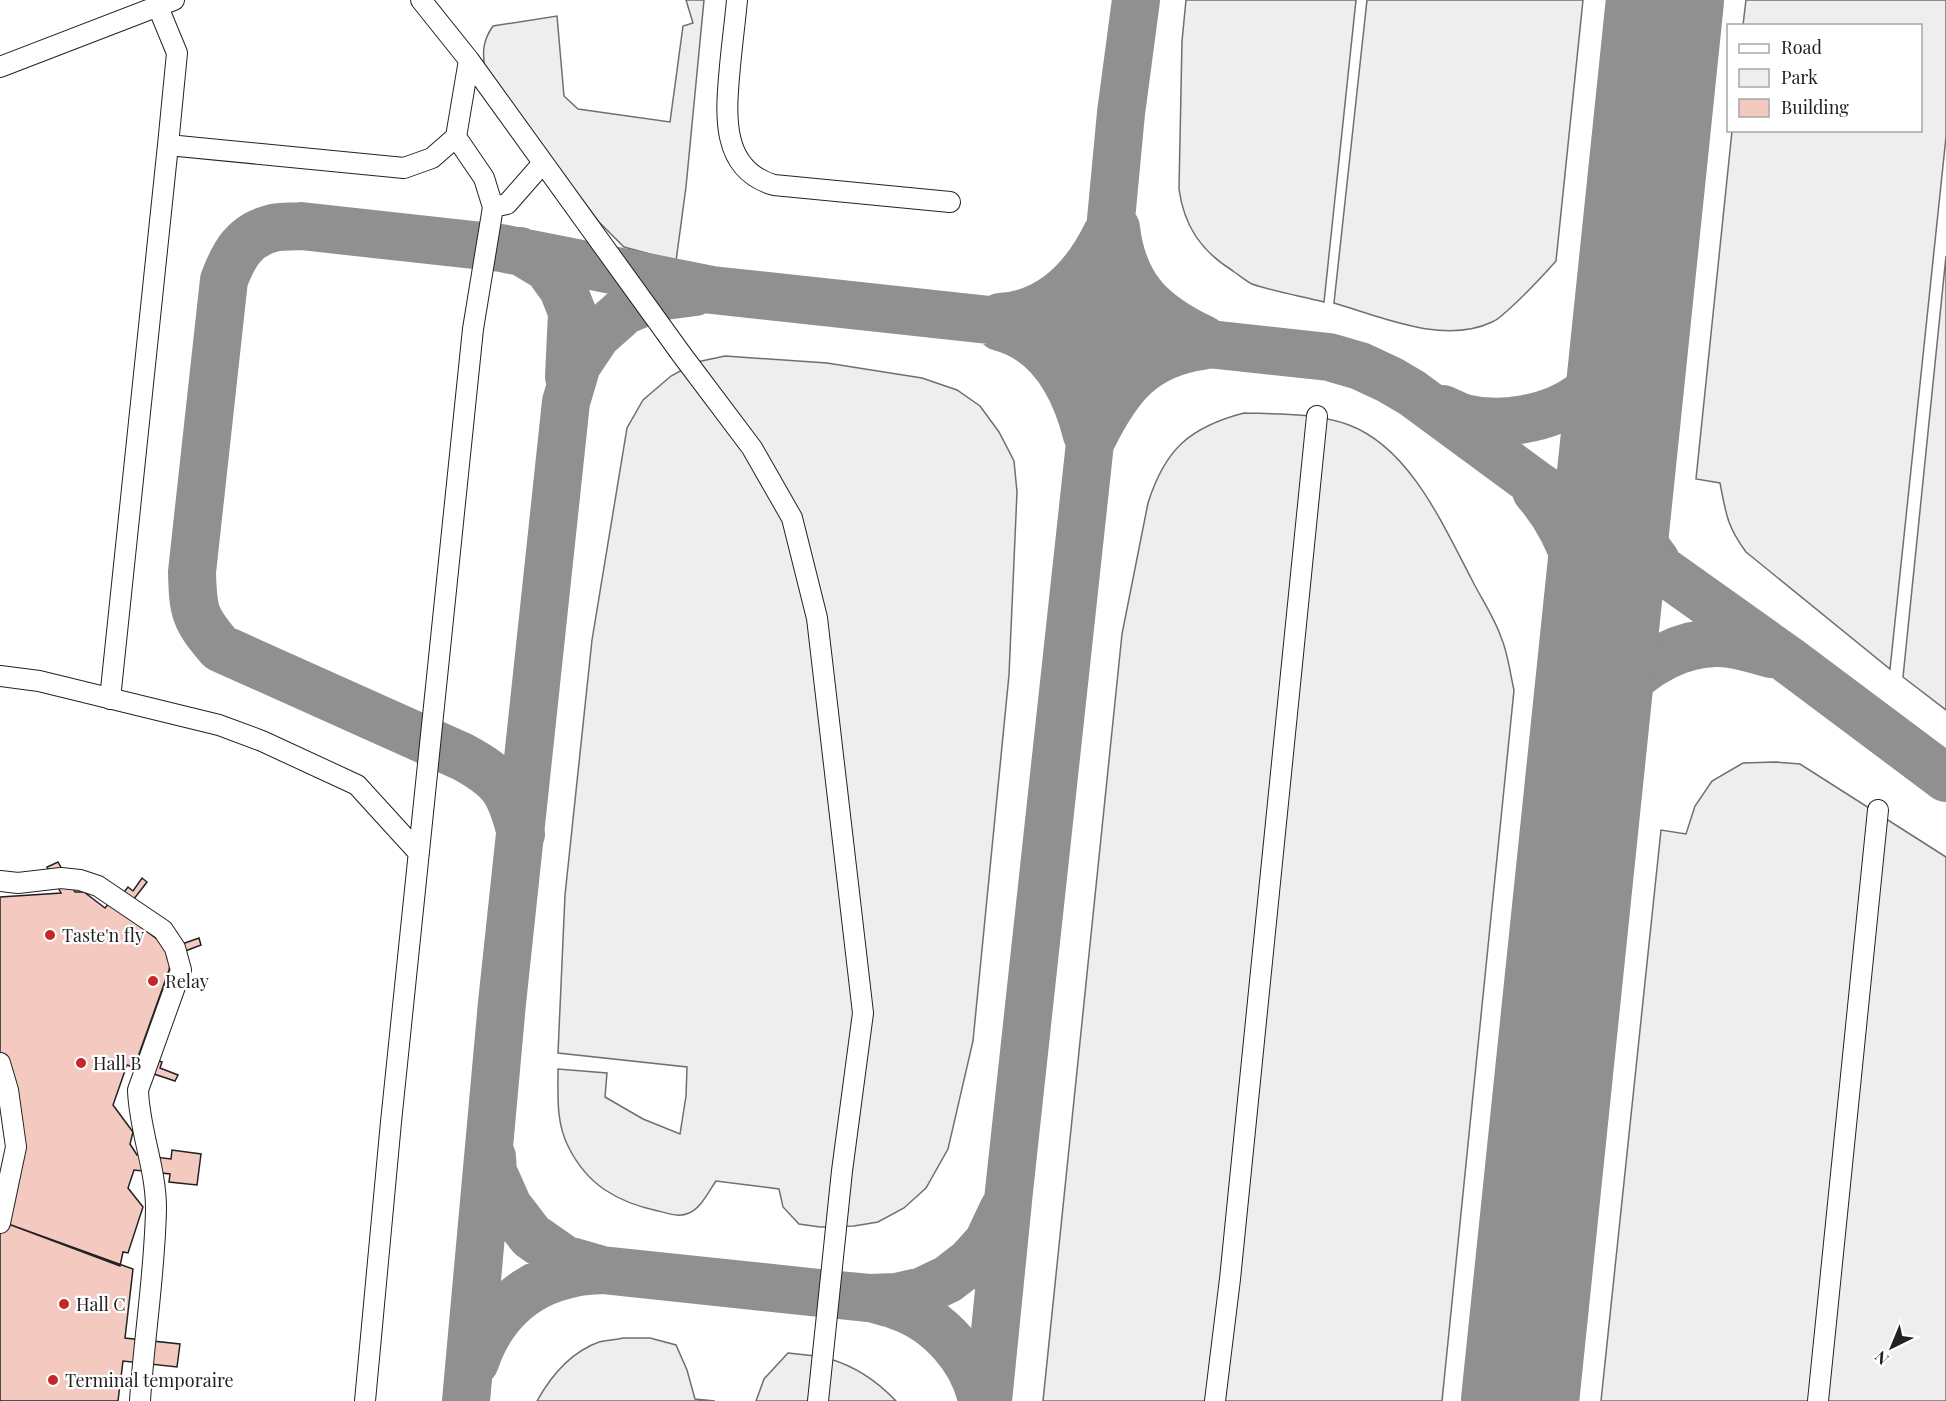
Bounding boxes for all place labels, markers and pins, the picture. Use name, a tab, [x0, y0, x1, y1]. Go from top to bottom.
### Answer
place label: Taste'n fly	[62, 923, 144, 947]
marker: Taste'n fly	[43, 928, 57, 942]
place label: Relay	[165, 969, 209, 993]
marker: Relay	[146, 974, 160, 988]
place label: Hall B	[93, 1051, 142, 1075]
marker: Hall B	[74, 1056, 88, 1070]
place label: Hall C	[76, 1292, 126, 1316]
marker: Hall C	[57, 1297, 71, 1311]
place label: Terminal temporaire	[65, 1368, 234, 1392]
marker: Terminal temporaire	[46, 1373, 60, 1387]

